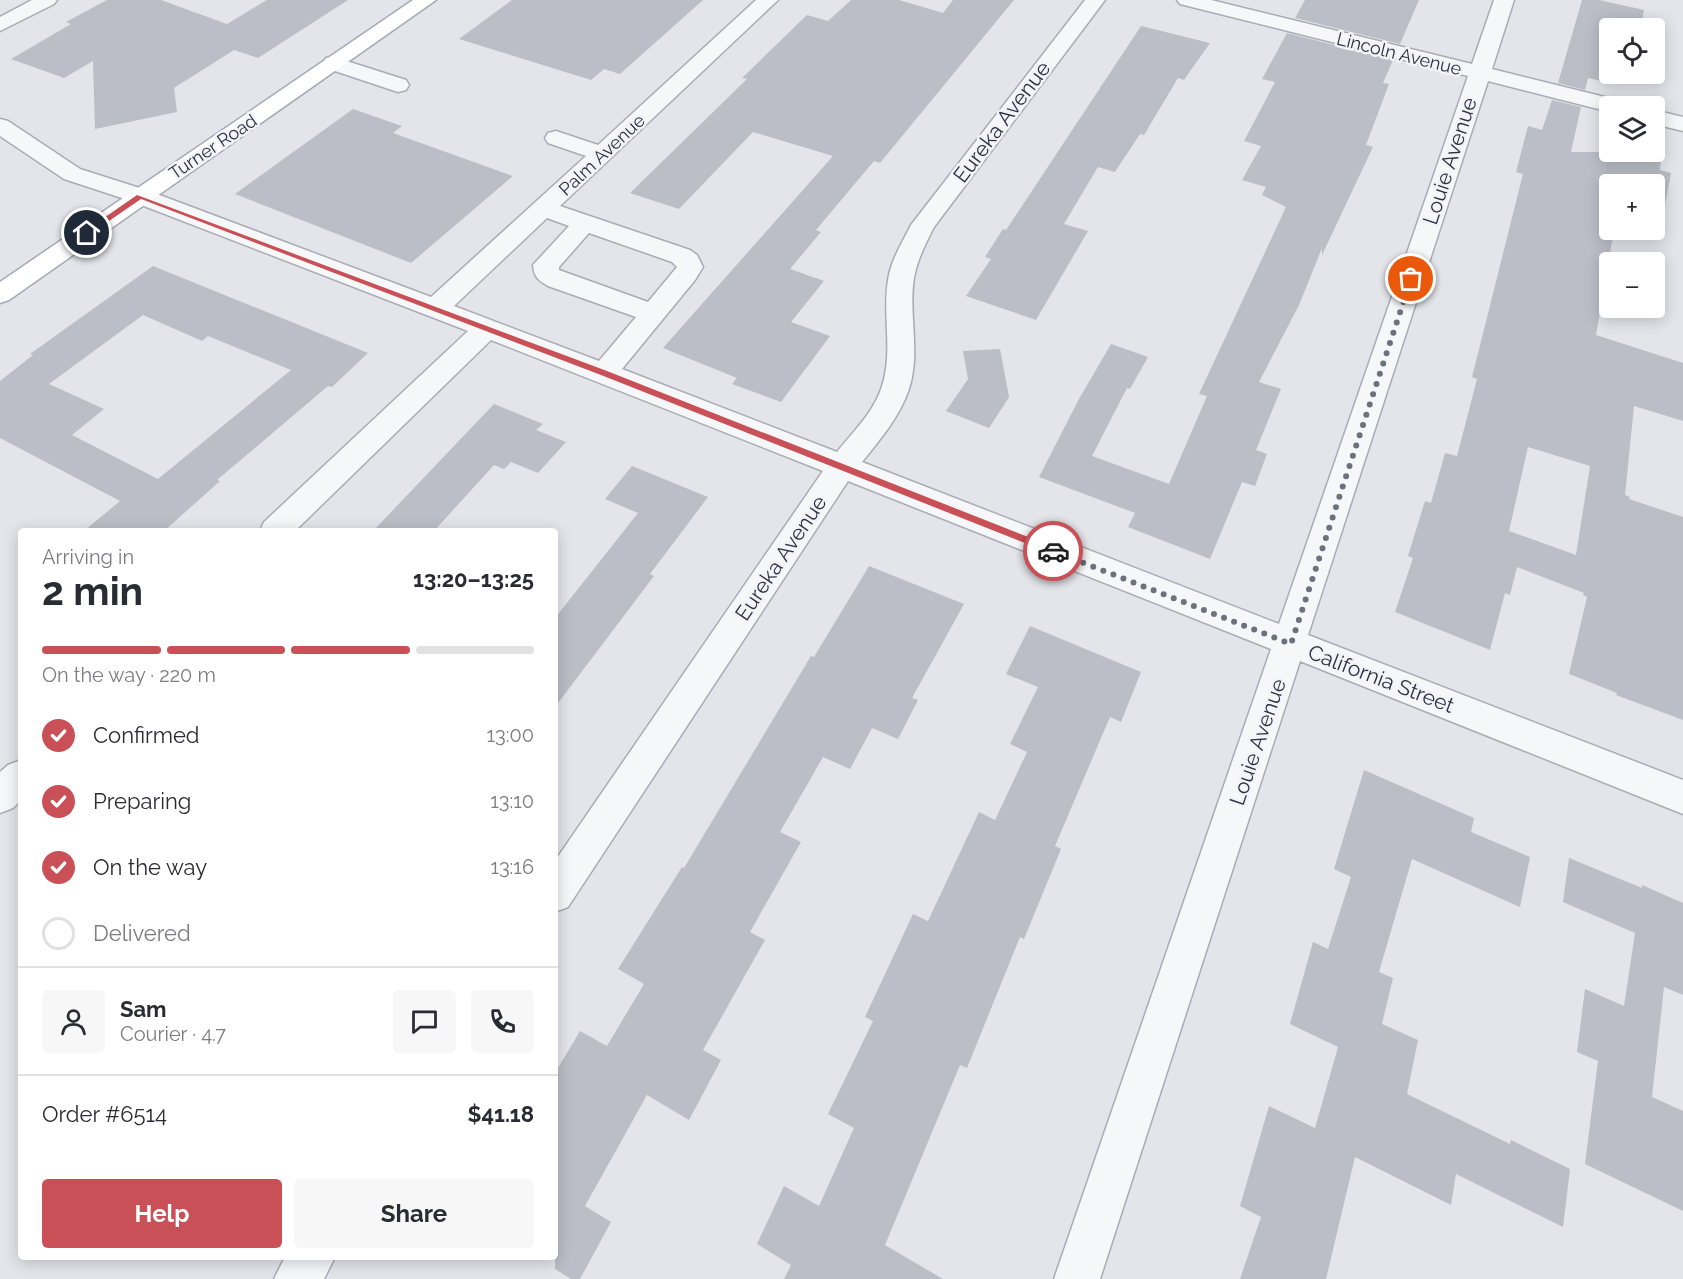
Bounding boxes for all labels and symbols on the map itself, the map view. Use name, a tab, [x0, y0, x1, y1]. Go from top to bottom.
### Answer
street label: Lincoln Avenue	[1334, 28, 1464, 79]
street label: Eureka Avenue	[948, 56, 1055, 187]
street label: Louie Avenue	[1417, 94, 1482, 228]
street label: Palm Avenue	[554, 109, 649, 200]
street label: Turner Road	[165, 110, 261, 184]
pin	[61, 207, 112, 258]
pin	[1385, 253, 1436, 304]
street label: Eureka Avenue	[730, 491, 832, 625]
courier	[1023, 521, 1083, 581]
street label: California Street	[1305, 639, 1458, 718]
street label: Louie Avenue	[1224, 675, 1291, 808]

